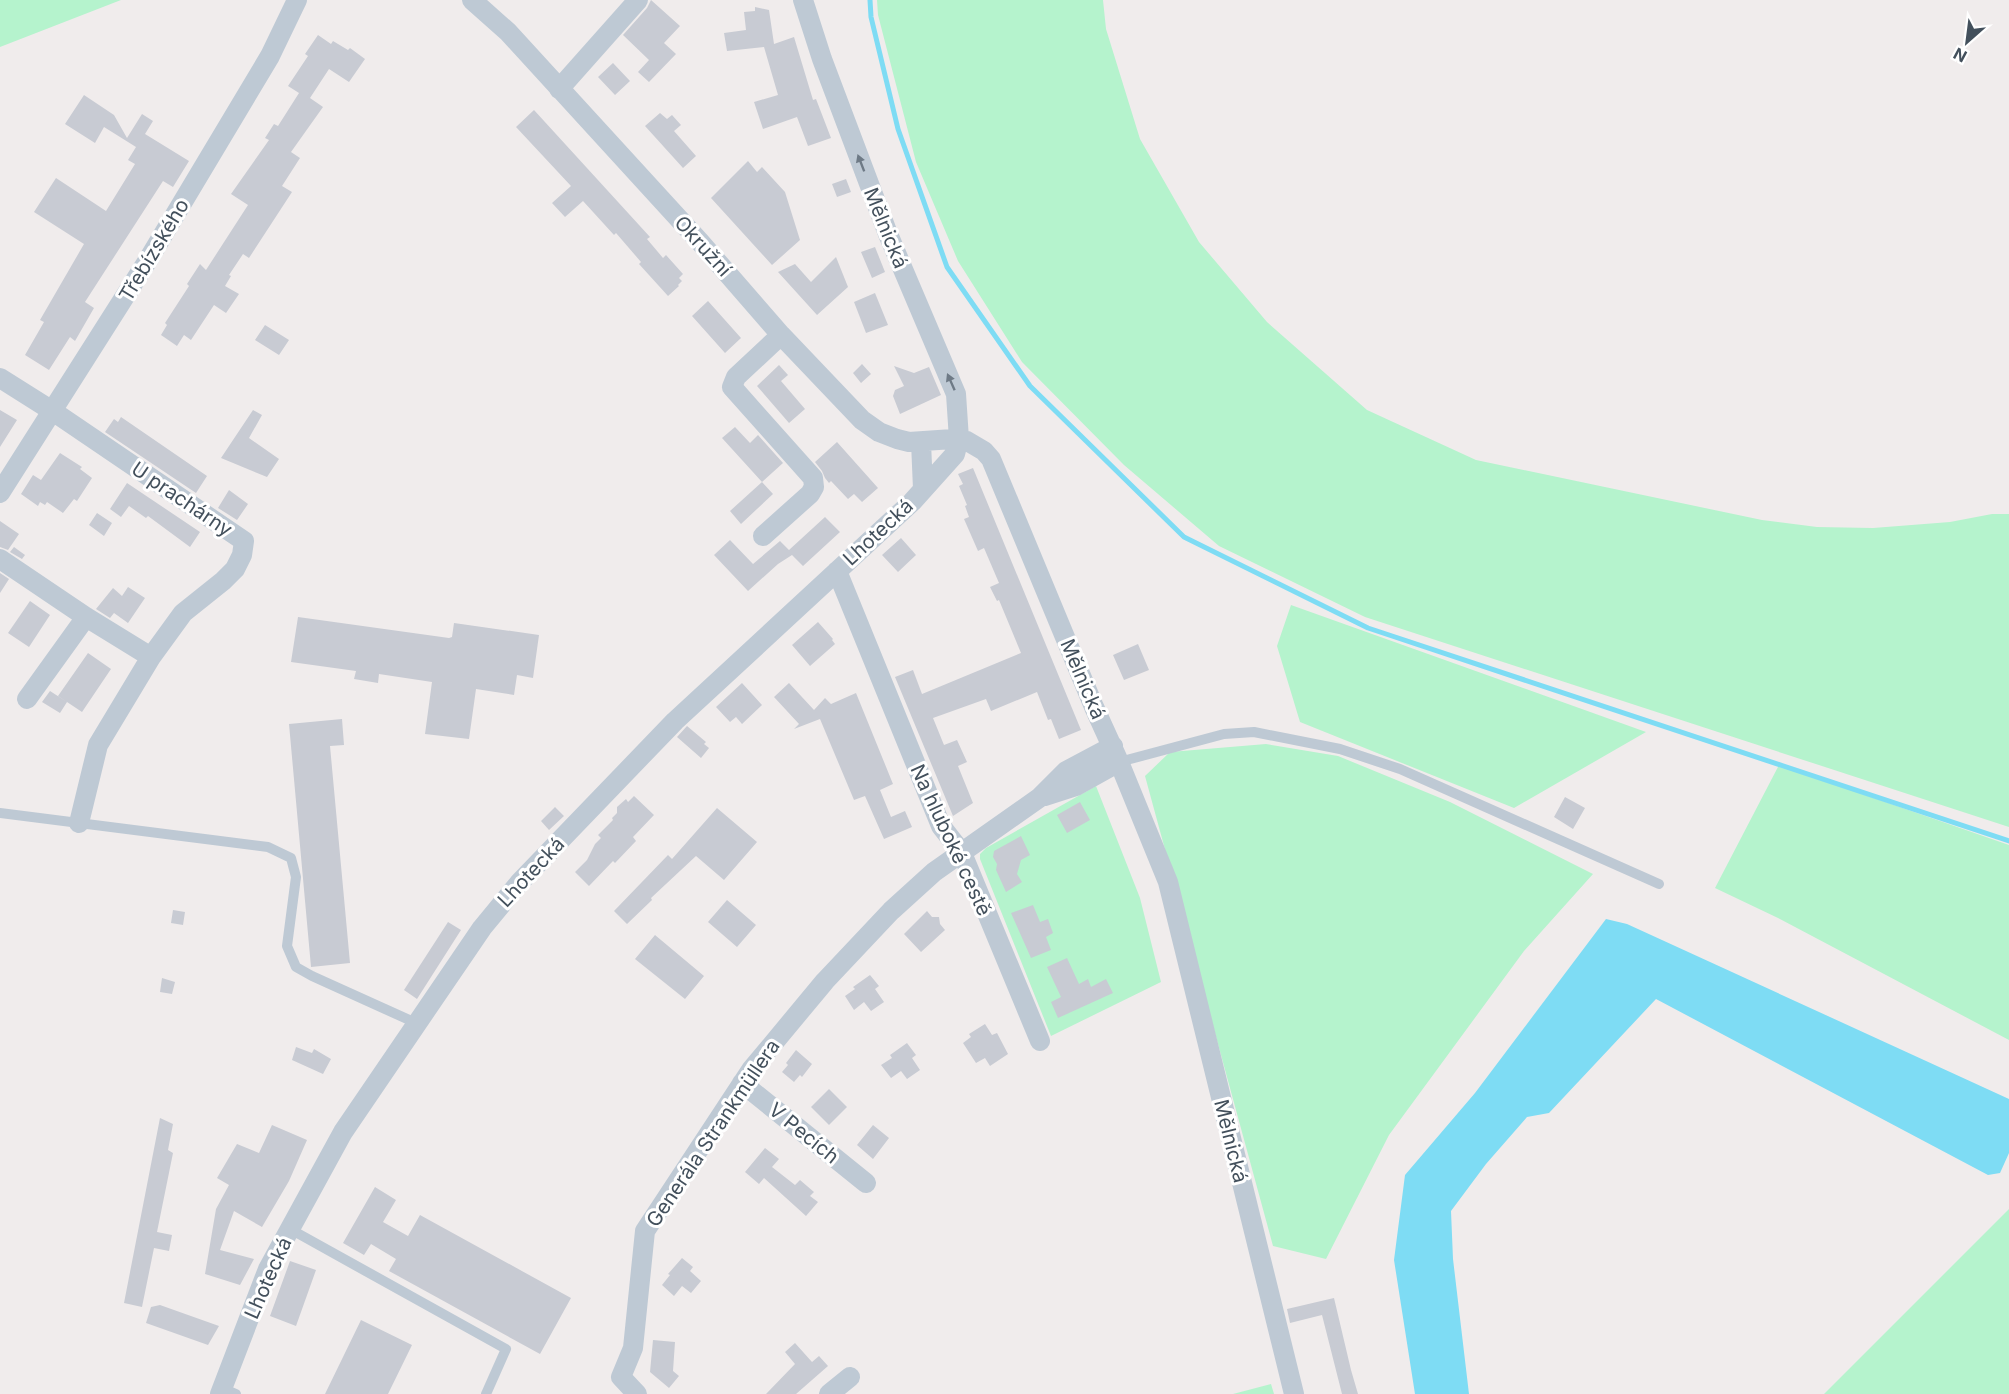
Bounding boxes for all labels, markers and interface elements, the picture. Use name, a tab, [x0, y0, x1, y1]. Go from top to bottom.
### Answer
north arrow	[1937, 12, 1997, 72]
text: N	[1950, 44, 1970, 67]
one-way arrow	[856, 154, 865, 172]
street label: Mělnická	[859, 184, 913, 272]
street label: Třebízského	[114, 194, 194, 306]
street label: Okružní	[670, 211, 737, 281]
one-way arrow	[946, 373, 955, 391]
street label: U prachárny	[127, 456, 237, 542]
street label: Lhotecká	[838, 494, 918, 570]
street label: Mělnická	[1055, 635, 1111, 723]
street label: Na hluboké cestě	[905, 761, 997, 919]
street label: Lhotecká	[493, 832, 569, 912]
street label: Generála Strankmüllera	[641, 1035, 785, 1231]
street label: V Pecích	[764, 1097, 844, 1169]
street label: Mělnická	[1209, 1097, 1253, 1185]
street label: Lhotecká	[239, 1233, 297, 1323]

